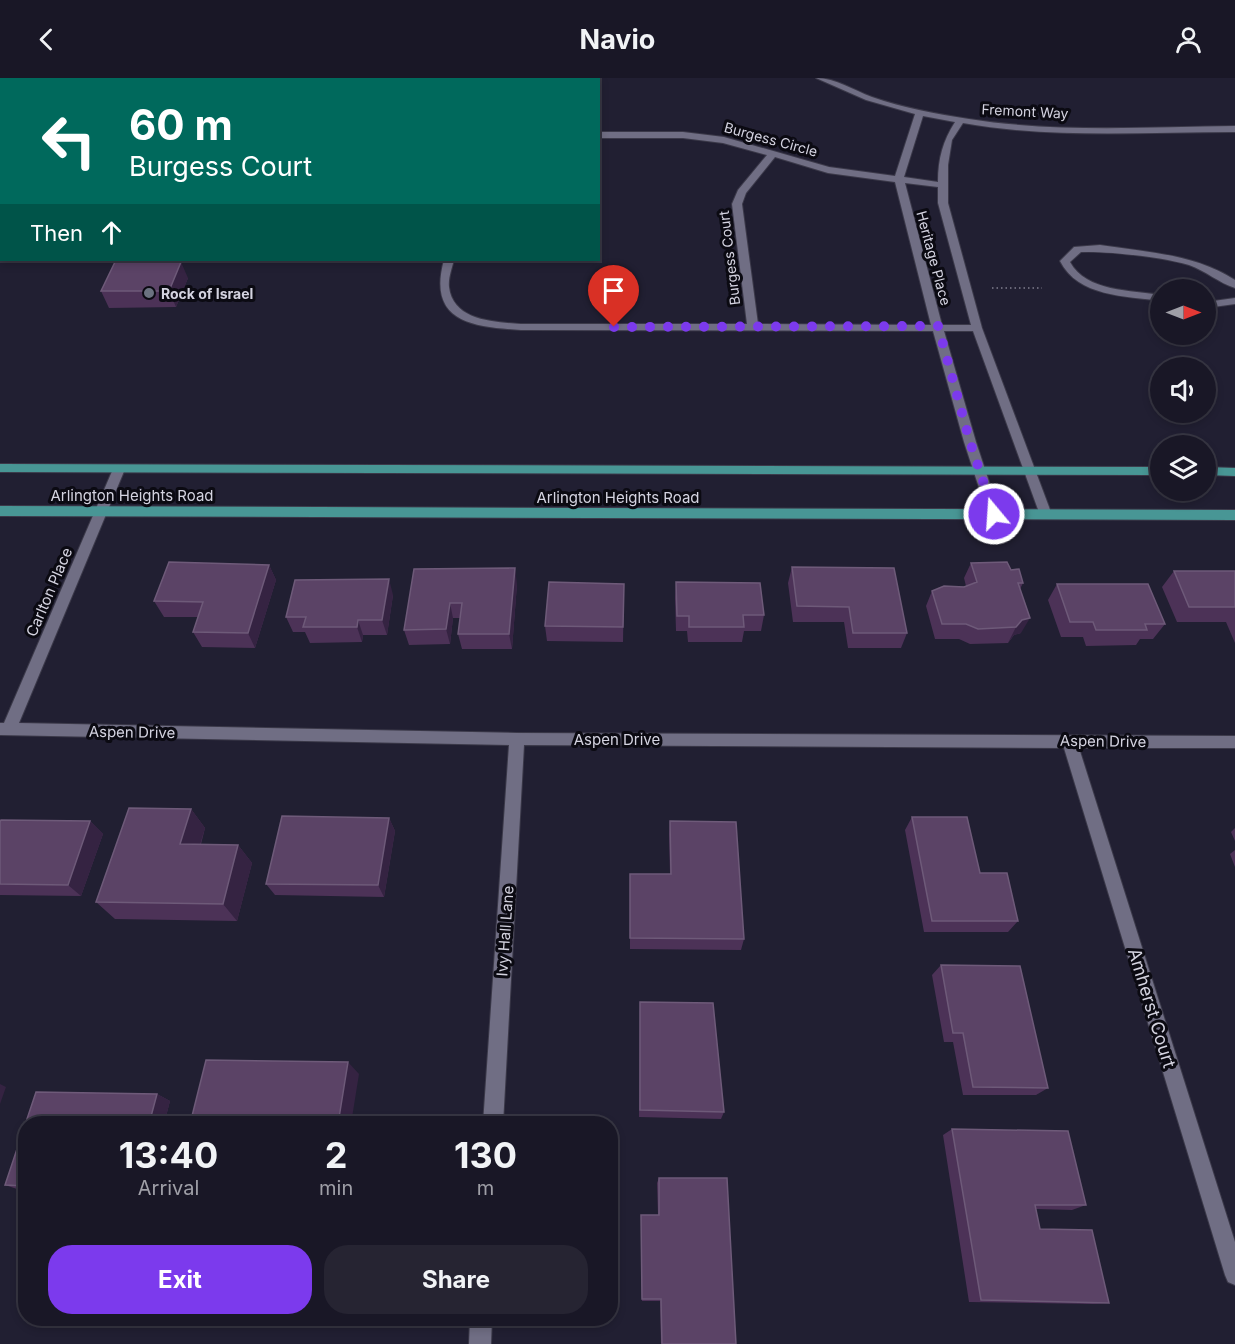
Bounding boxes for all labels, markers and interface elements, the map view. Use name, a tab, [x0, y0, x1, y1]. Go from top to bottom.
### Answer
icon: back	[30, 23, 63, 56]
text: Navio	[580, 23, 655, 56]
icon: person	[1172, 23, 1205, 56]
text: 60 m	[129, 99, 233, 150]
street label: Fremont Way	[981, 100, 1069, 122]
icon: left	[30, 102, 108, 180]
street label: Burgess Circle	[722, 118, 820, 160]
text: Burgess Court	[129, 150, 312, 183]
street label: Burgess Court	[715, 209, 743, 306]
street label: Heritage Place	[913, 209, 955, 307]
icon: ahead	[95, 216, 128, 249]
text: Then	[30, 220, 83, 246]
pin	[588, 265, 639, 327]
icon: arrive	[597, 274, 630, 307]
north arrow	[1150, 279, 1216, 345]
map controls	[1150, 279, 1216, 501]
place label: Rock of Israel	[161, 285, 253, 302]
marker: Rock of Israel	[142, 286, 156, 300]
button: sound	[1150, 357, 1216, 423]
button: layers	[1150, 435, 1216, 501]
position arrow	[962, 482, 1026, 546]
street label: Arlington Heights Road	[50, 486, 214, 505]
street label: Arlington Heights Road	[536, 488, 700, 507]
street label: Carlton Place	[22, 545, 76, 639]
street label: Aspen Drive	[89, 722, 175, 742]
street label: Aspen Drive	[574, 730, 660, 749]
street label: Aspen Drive	[1060, 731, 1146, 751]
street label: Ivy Hall Lane	[492, 885, 518, 977]
street label: Amherst Court	[1124, 946, 1180, 1071]
text: 13:40	[119, 1133, 218, 1177]
text: 2	[325, 1133, 348, 1177]
text: 130	[454, 1133, 517, 1177]
text: Arrival	[138, 1176, 199, 1200]
text: min	[319, 1176, 353, 1200]
text: m	[477, 1176, 494, 1200]
button: Exit	[48, 1245, 312, 1314]
button: Share	[324, 1245, 588, 1314]

